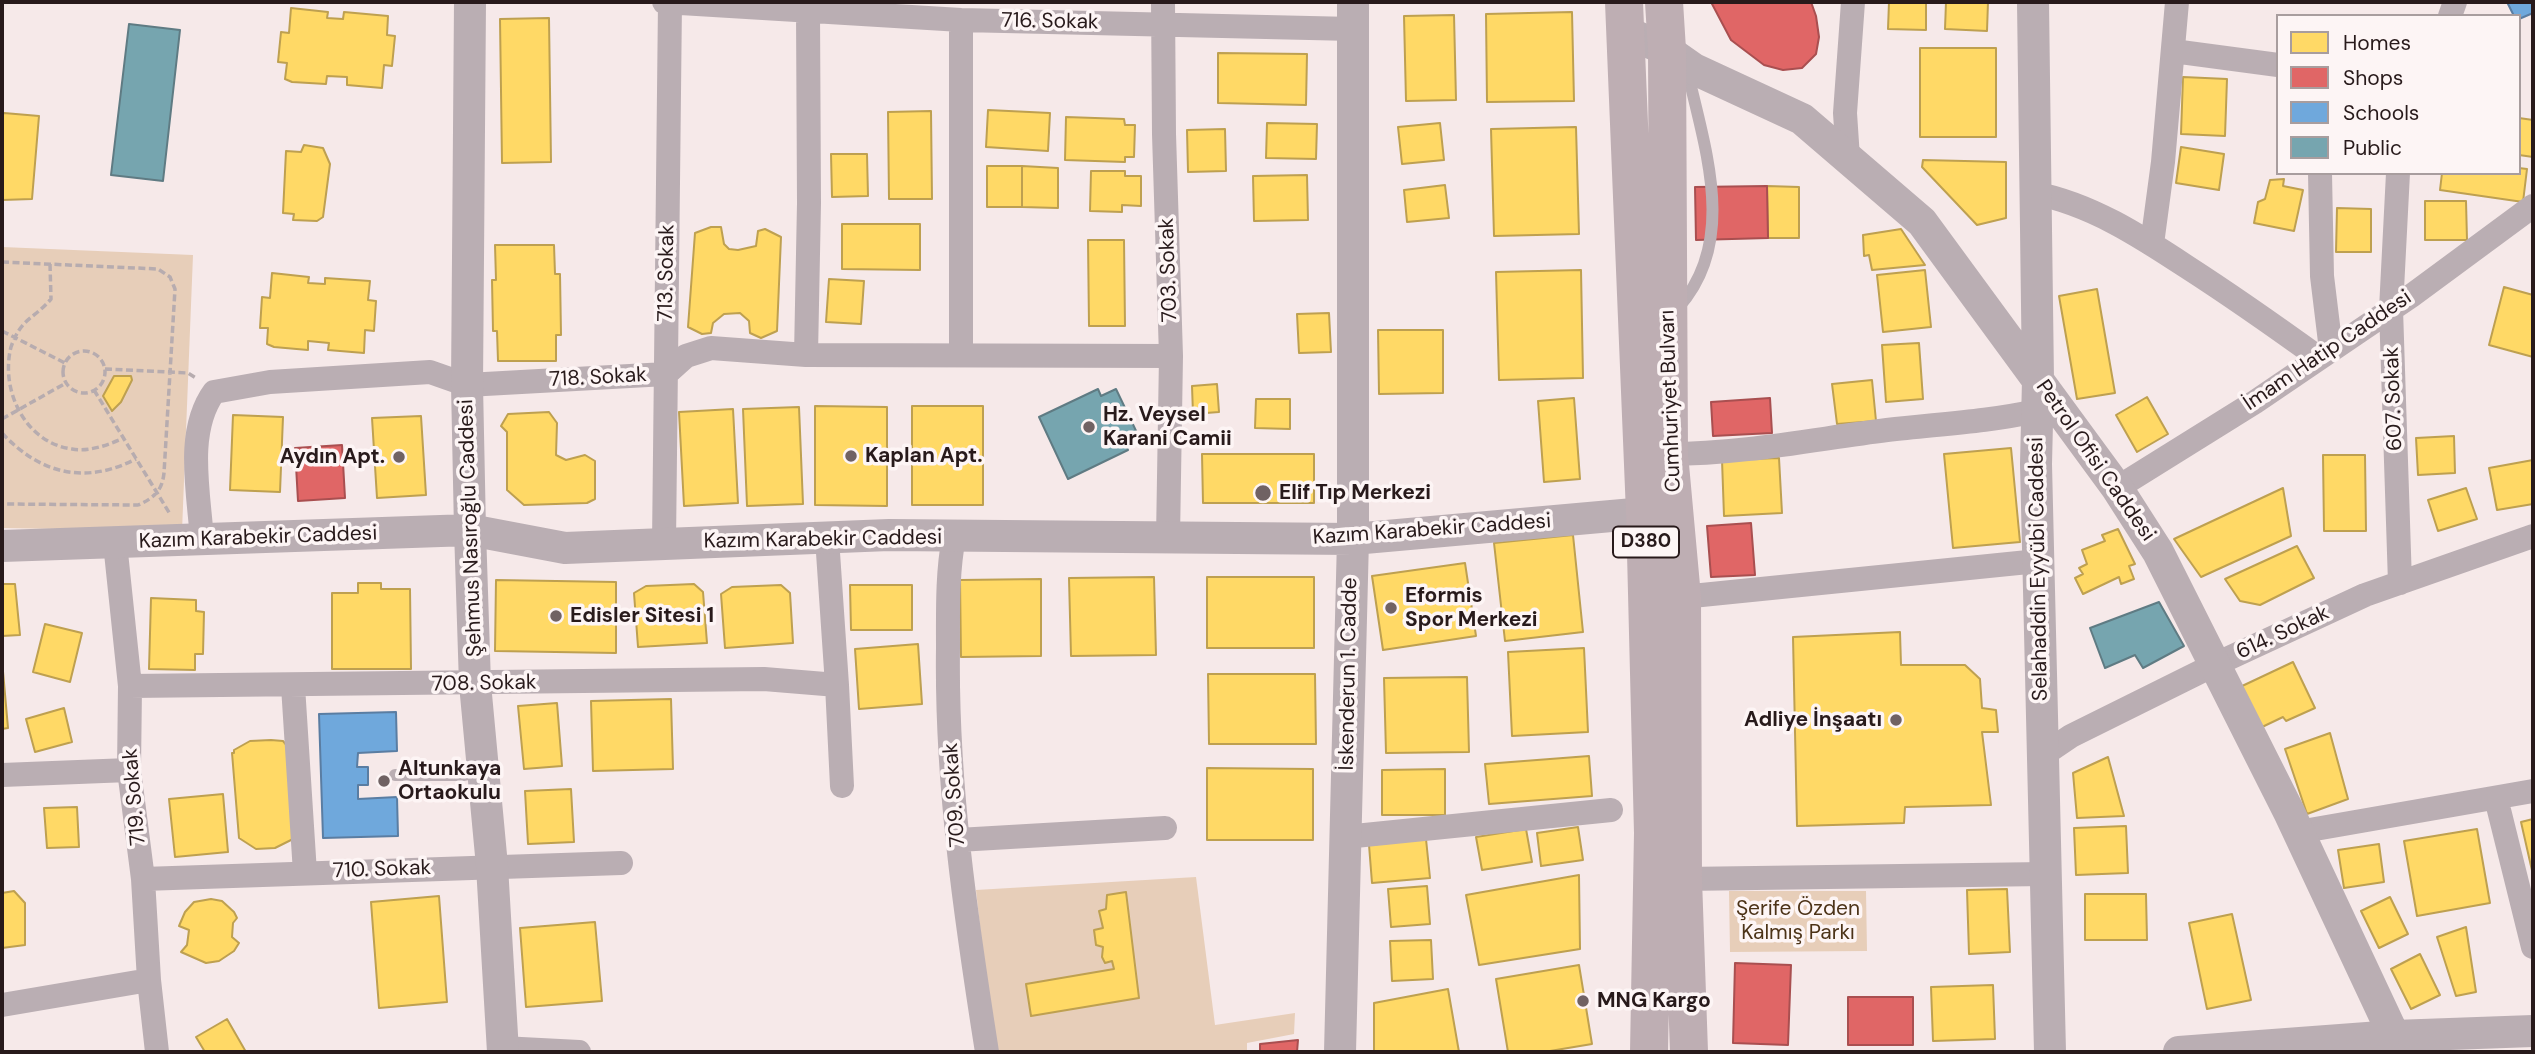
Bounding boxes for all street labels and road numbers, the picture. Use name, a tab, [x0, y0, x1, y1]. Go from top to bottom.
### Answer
street label: 716. Sokak	[1001, 9, 1099, 35]
street label: 703. Sokak	[1155, 217, 1183, 323]
street label: 713. Sokak	[654, 224, 680, 322]
street label: İmam Hatip Caddesi	[2239, 285, 2417, 417]
street label: Cumhuriyet Bulvarı	[1655, 309, 1687, 493]
street label: 607. Sokak	[2380, 347, 2408, 451]
street label: 718. Sokak	[549, 363, 647, 393]
street label: Petrol Ofisi Caddesi	[2030, 376, 2160, 546]
street label: Şehmus Nasıroğlu Caddesi	[454, 399, 488, 657]
street label: Selahaddin Eyyübi Caddesi	[2024, 437, 2054, 701]
street label: Kazım Karabekir Caddesi	[1312, 509, 1552, 551]
street label: Kazım Karabekir Caddesi	[138, 521, 378, 555]
street label: Kazım Karabekir Caddesi	[703, 525, 943, 555]
road number: D380	[1613, 526, 1679, 558]
street label: İskenderun 1. Cadde	[1335, 577, 1363, 771]
street label: 614. Sokak	[2233, 601, 2333, 665]
street label: 708. Sokak	[431, 670, 537, 698]
street label: 709. Sokak	[939, 742, 971, 848]
street label: 719. Sokak	[118, 747, 152, 847]
street label: 710. Sokak	[332, 856, 432, 884]

